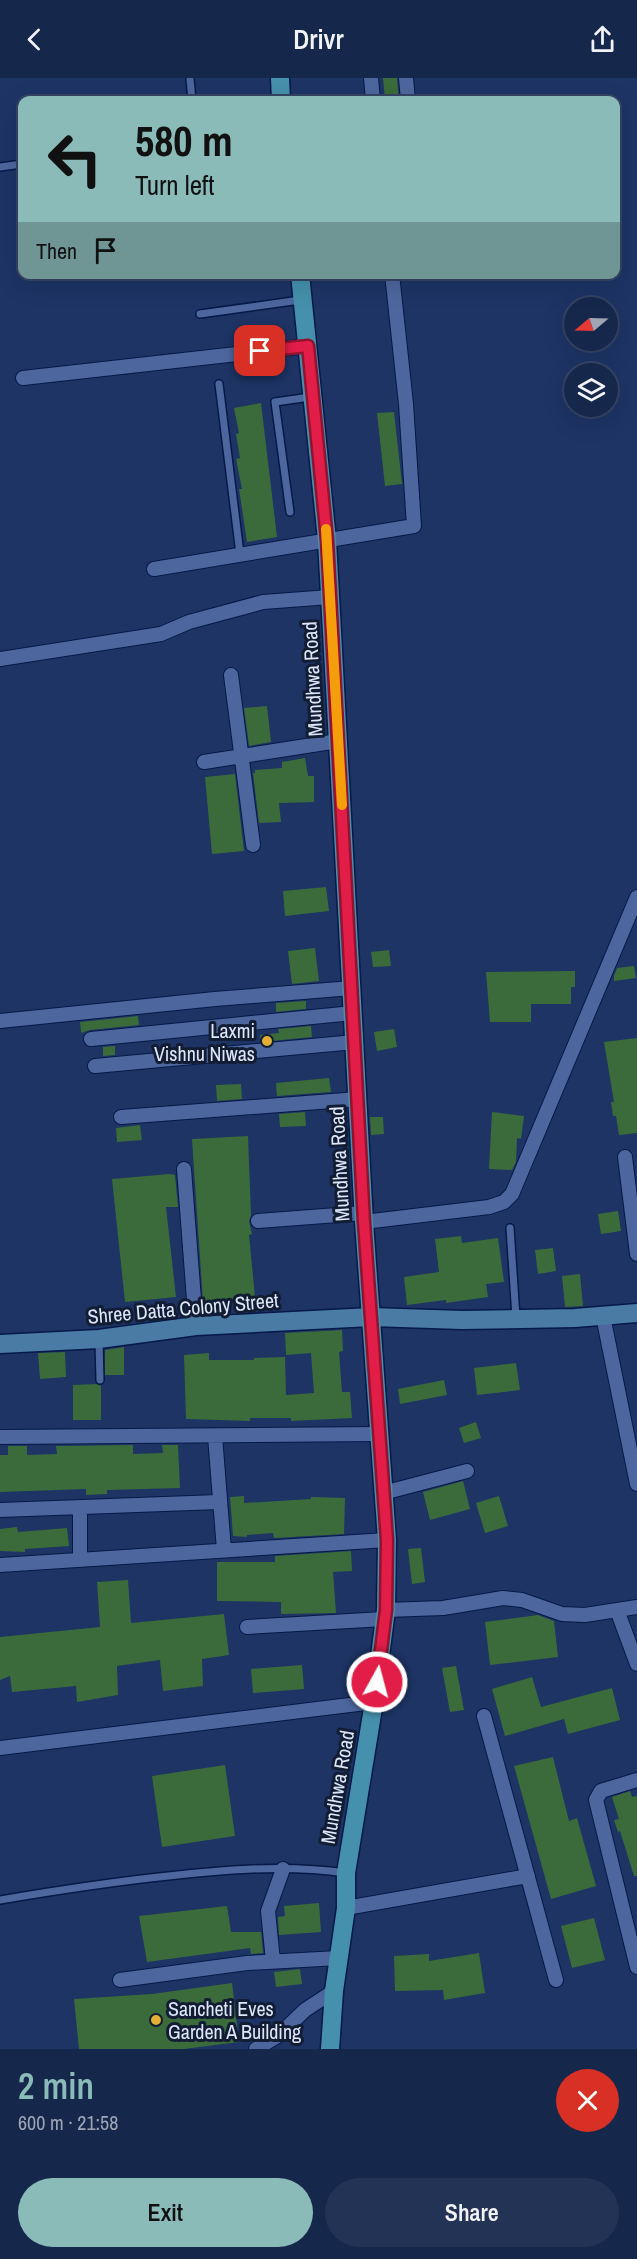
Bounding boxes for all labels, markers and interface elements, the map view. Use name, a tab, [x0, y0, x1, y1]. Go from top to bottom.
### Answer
text: Drivr	[293, 21, 344, 57]
icon: back	[18, 23, 51, 56]
icon: share	[586, 23, 619, 56]
text: 580 m	[135, 113, 233, 169]
icon: left	[36, 120, 114, 198]
text: Turn left	[135, 167, 214, 203]
icon: arrive	[89, 234, 122, 267]
text: Then	[36, 236, 77, 266]
north arrow	[564, 297, 618, 351]
map controls	[564, 297, 618, 417]
pin	[234, 325, 285, 376]
icon: arrive	[243, 334, 276, 367]
button: layers	[564, 363, 618, 417]
street label: Mundhwa Road	[296, 621, 328, 737]
place label: Laxmi Vishnu Niwas	[154, 1017, 255, 1067]
marker: Laxmi Vishnu Niwas	[260, 1034, 274, 1048]
street label: Mundhwa Road	[323, 1106, 355, 1222]
street label: Shree Datta Colony Street	[86, 1286, 280, 1330]
position arrow	[345, 1650, 409, 1714]
street label: Mundhwa Road	[314, 1728, 360, 1846]
place label: Sancheti Eves Garden A Building	[168, 1995, 301, 2045]
marker: Sancheti Eves Garden A Building	[149, 2013, 163, 2027]
text: 2 min	[18, 2062, 94, 2110]
button: close	[556, 2069, 619, 2132]
text: 600 m · 21:58	[18, 2109, 118, 2136]
button: Exit	[18, 2178, 313, 2247]
button: Share	[325, 2178, 619, 2247]

